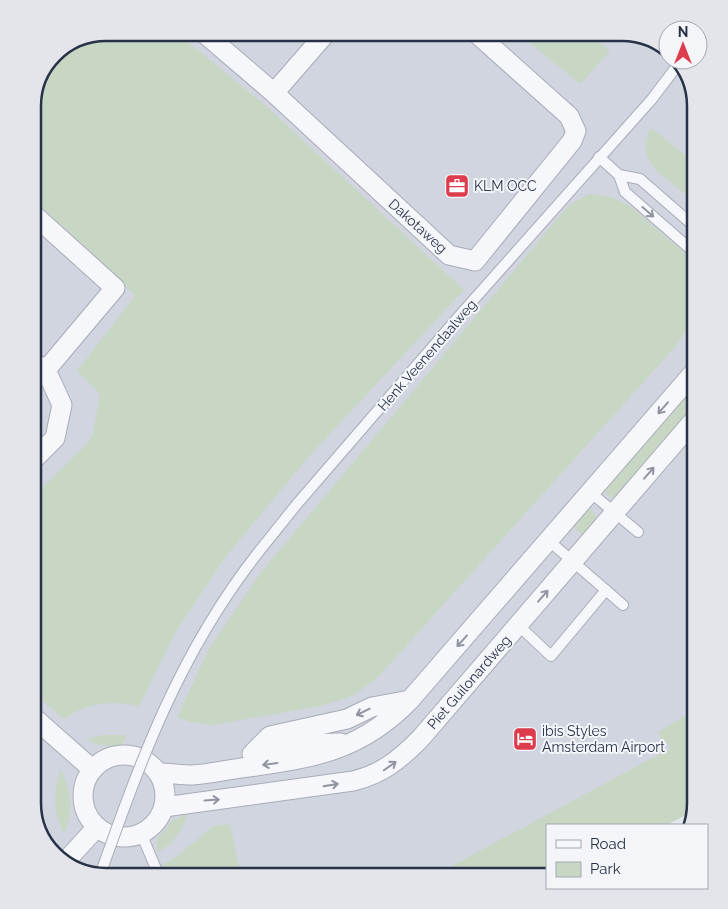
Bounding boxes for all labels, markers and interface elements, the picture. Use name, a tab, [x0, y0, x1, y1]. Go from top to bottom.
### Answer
north arrow	[658, 20, 708, 70]
text: N	[678, 24, 688, 40]
office icon: KLM OCC	[444, 173, 470, 199]
place label: KLM OCC	[474, 178, 537, 194]
street label: Dakotaweg	[386, 196, 450, 256]
one-way arrow	[642, 206, 655, 218]
street label: Henk Veenendaalweg	[374, 296, 480, 414]
one-way arrow	[658, 401, 669, 414]
one-way arrow	[643, 467, 655, 480]
one-way arrow	[537, 590, 548, 603]
street label: Piet Guilonardweg	[424, 632, 514, 732]
one-way arrow	[456, 635, 468, 648]
one-way arrow	[356, 707, 371, 717]
place label: ibis Styles Amsterdam Airport	[542, 723, 665, 755]
hotel icon: ibis Styles Amsterdam Airport	[512, 726, 538, 752]
one-way arrow	[263, 759, 279, 769]
one-way arrow	[382, 761, 396, 771]
one-way arrow	[323, 780, 339, 790]
one-way arrow	[204, 795, 220, 805]
legend	[546, 824, 708, 889]
text: Road	[590, 835, 626, 853]
text: Park	[590, 860, 621, 878]

